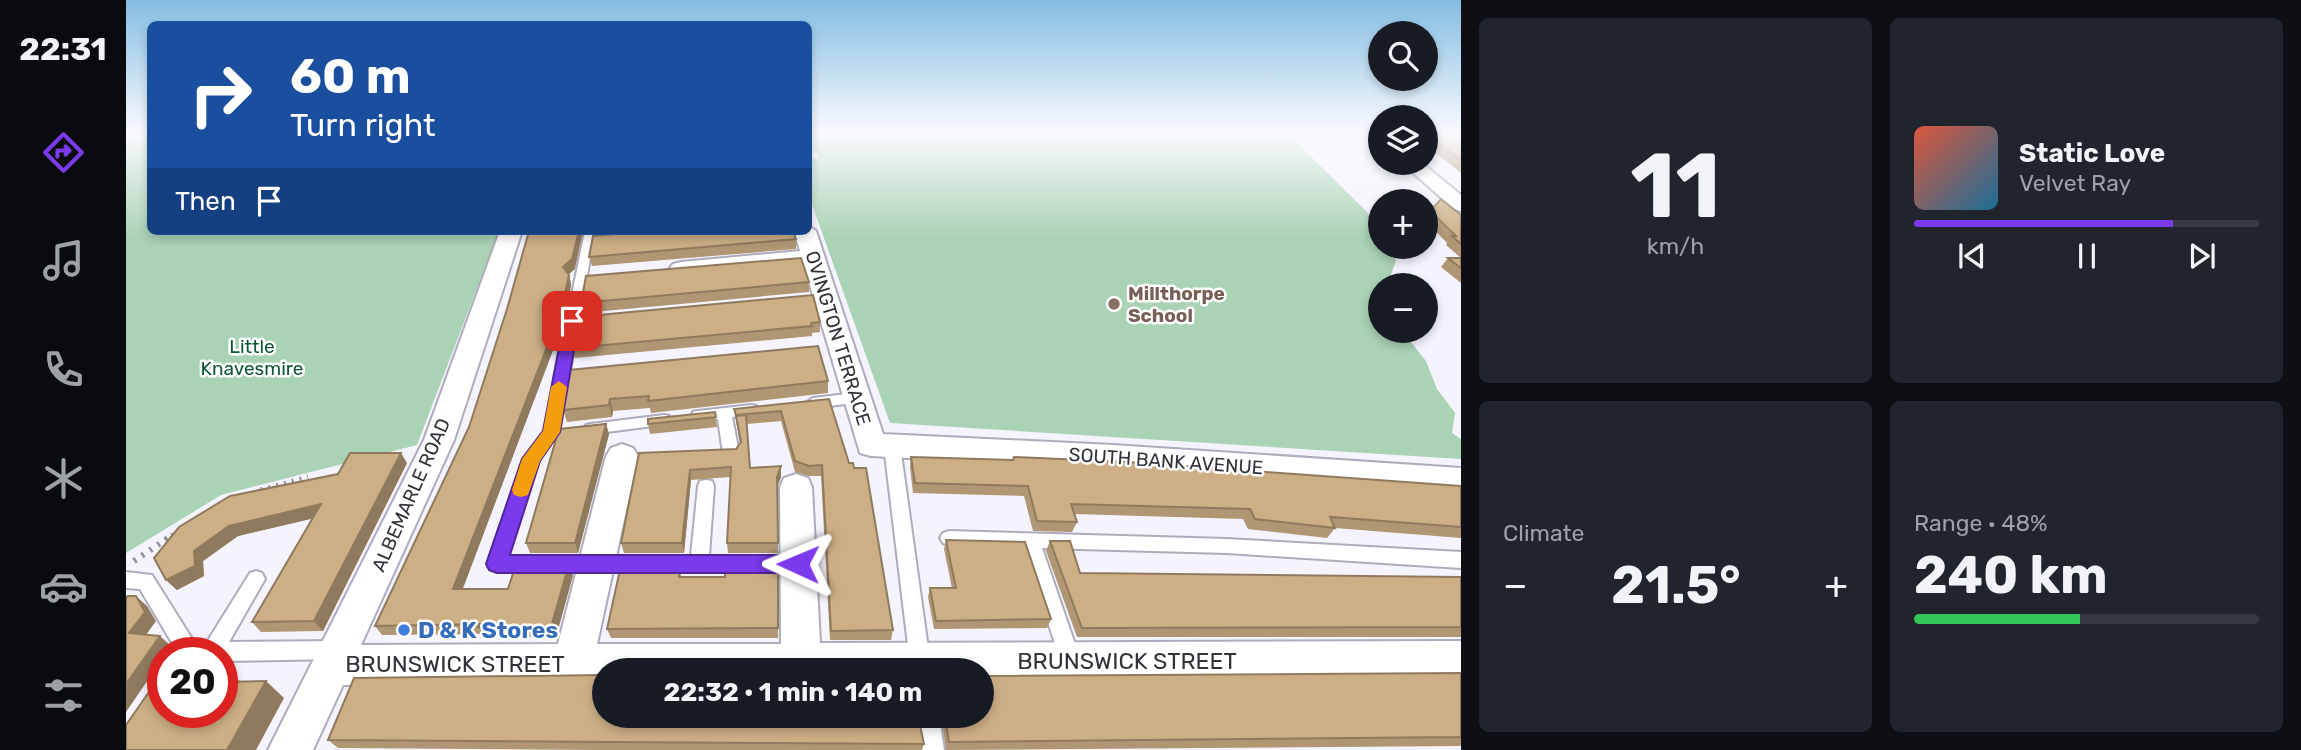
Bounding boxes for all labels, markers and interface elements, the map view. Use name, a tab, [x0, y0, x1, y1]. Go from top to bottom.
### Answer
map controls	[1368, 21, 1438, 343]
button: search	[1368, 21, 1438, 91]
text: 22:31	[19, 30, 107, 68]
text: 60 m	[290, 47, 411, 105]
icon: right	[175, 49, 266, 140]
button: layers	[1368, 105, 1438, 175]
text: Turn right	[290, 106, 435, 144]
icon: directions	[39, 128, 88, 177]
text: 11	[1630, 132, 1721, 240]
text: Static Love	[2019, 138, 2165, 169]
text: Velvet Ray	[2019, 169, 2131, 197]
icon: arrive	[250, 182, 288, 220]
text: Then	[175, 186, 236, 217]
button: +	[1368, 189, 1438, 259]
text: km/h	[1647, 232, 1704, 260]
icon: music	[39, 236, 88, 285]
icon: previous	[1953, 237, 1991, 275]
icon: pause	[2068, 237, 2106, 275]
icon: next	[2183, 237, 2221, 275]
street label: OVINGTON TERRACE	[801, 248, 875, 428]
button: −	[1368, 273, 1438, 343]
place label: Millthorpe School	[1128, 282, 1225, 327]
pin	[542, 291, 602, 351]
marker: Millthorpe School	[1106, 296, 1122, 312]
icon: arrive	[553, 302, 591, 340]
park label: Little Knavesmire	[201, 335, 303, 380]
icon: phone	[39, 345, 88, 394]
street label: ALBEMARLE ROAD	[367, 415, 455, 575]
street label: SOUTH BANK AVENUE	[1068, 443, 1264, 479]
icon: climate	[39, 454, 88, 503]
text: Range · 48%	[1914, 509, 2048, 537]
text: Climate	[1503, 519, 1584, 547]
position arrow	[761, 527, 835, 601]
text: 240 km	[1914, 544, 2108, 606]
text: 21.5°	[1611, 554, 1741, 616]
icon: car	[39, 562, 88, 611]
text: −	[1503, 562, 1528, 608]
text: +	[1824, 562, 1848, 608]
place label: D & K Stores	[418, 616, 558, 644]
marker: D & K Stores	[396, 622, 412, 638]
speed limit sign: 20	[147, 637, 238, 728]
street label: BRUNSWICK STREET	[1017, 647, 1237, 675]
street label: BRUNSWICK STREET	[345, 650, 565, 678]
icon: filters	[39, 671, 88, 720]
text: 22:32 · 1 min · 140 m	[664, 677, 922, 708]

